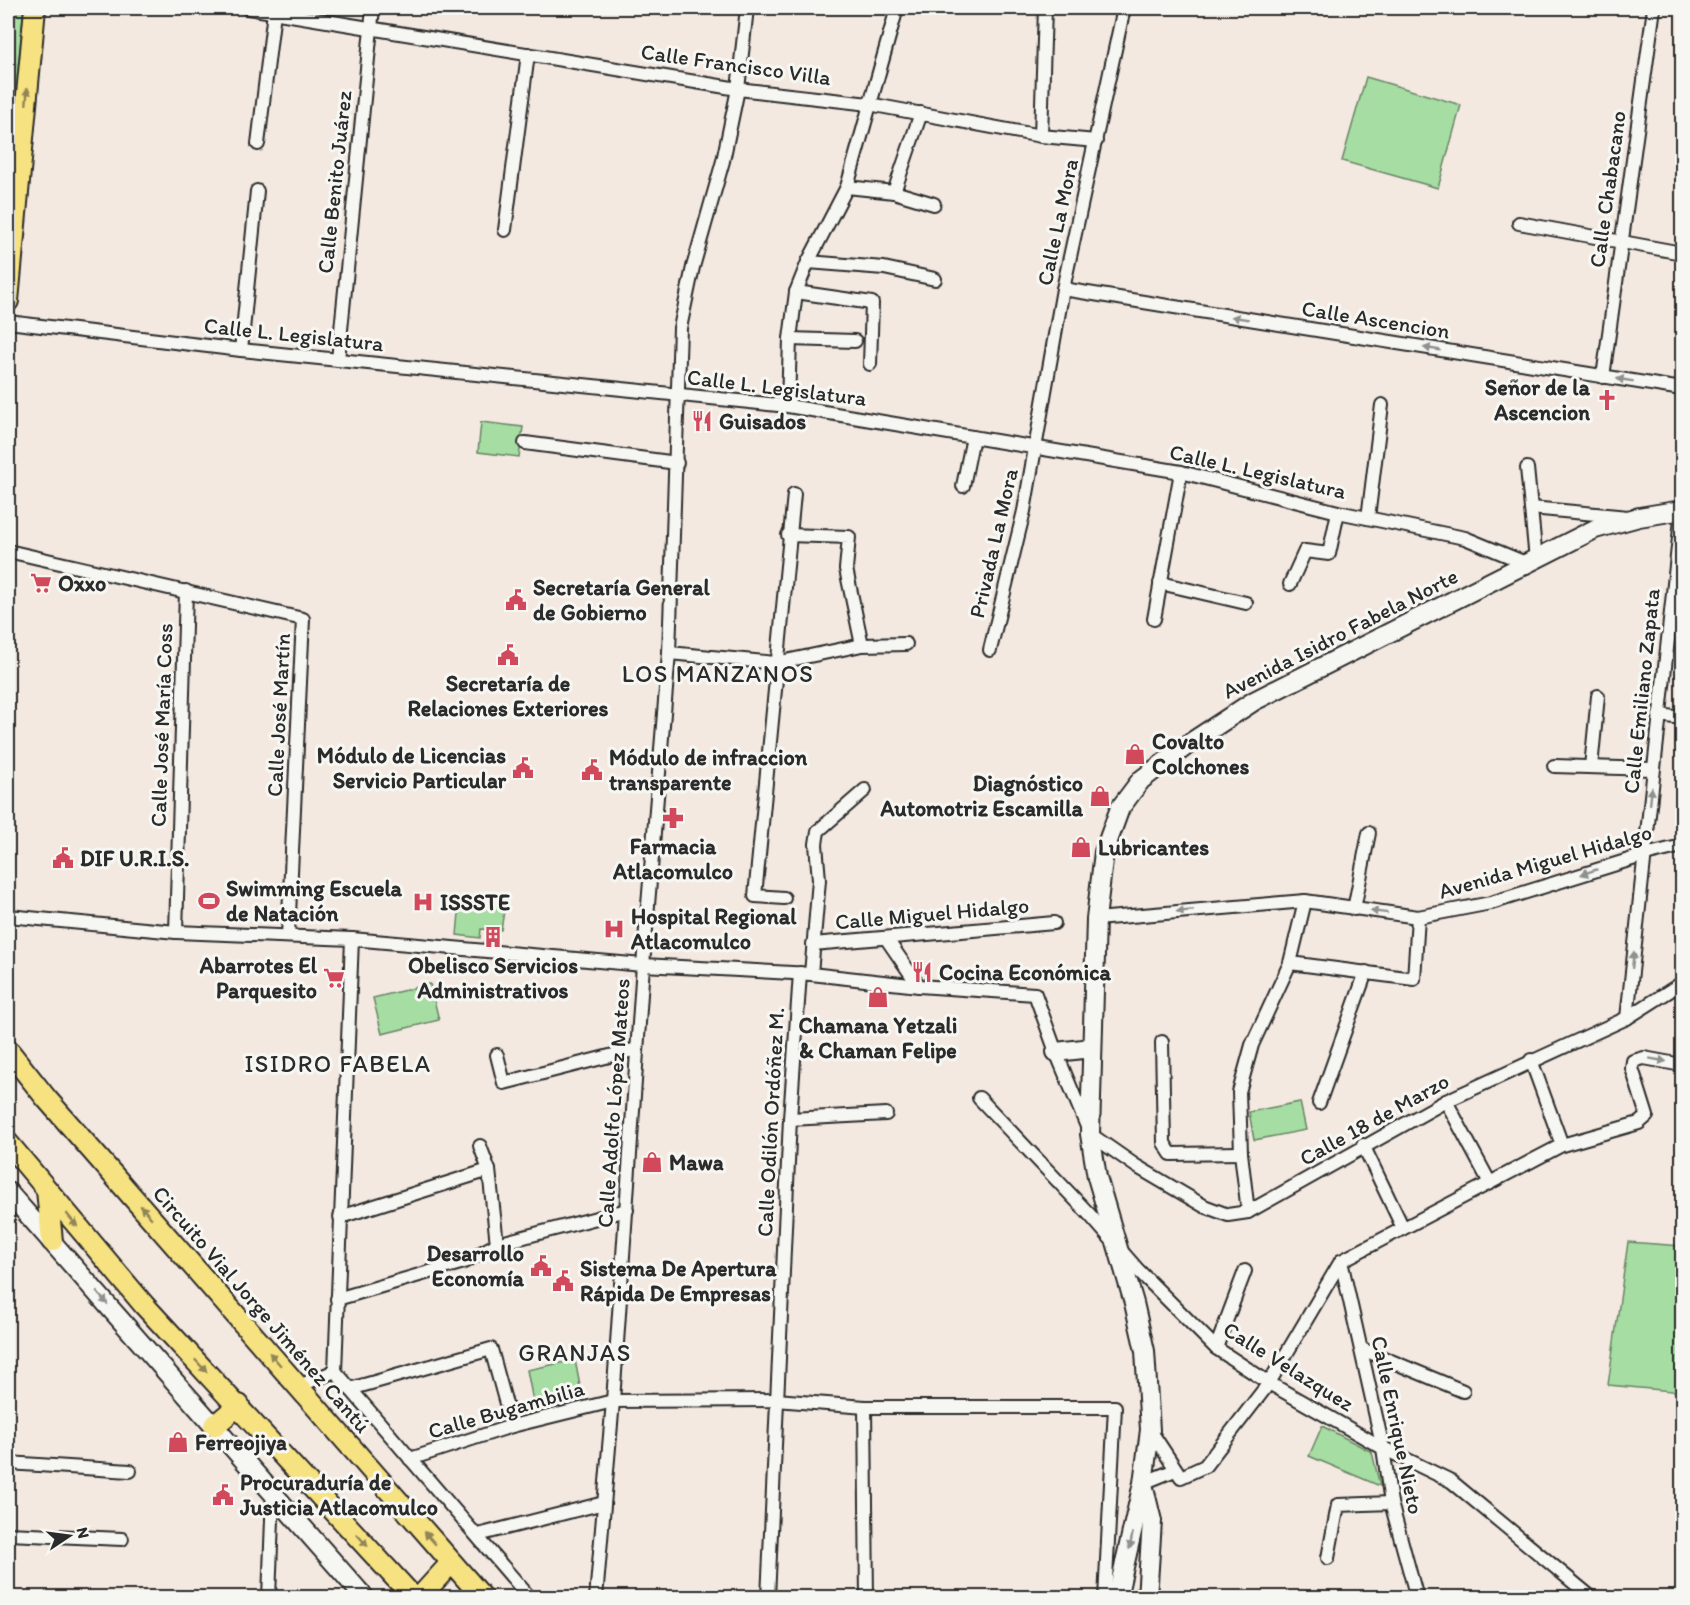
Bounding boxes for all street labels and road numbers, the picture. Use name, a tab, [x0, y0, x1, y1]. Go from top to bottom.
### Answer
street label: Calle Francisco Villa	[639, 38, 833, 91]
street label: Calle Benito Juárez	[311, 89, 358, 275]
street label: Calle Chabacano	[1583, 109, 1632, 269]
street label: Calle La Mora	[1031, 156, 1084, 288]
street label: Calle Ascencion	[1300, 294, 1452, 345]
street label: Calle L. Legislatura	[203, 312, 386, 357]
street label: Calle L. Legislatura	[686, 363, 869, 412]
street label: Calle L. Legislatura	[1167, 438, 1349, 505]
street label: Privada La Mora	[963, 465, 1024, 621]
street label: Avenida Isidro Fabela Norte	[1218, 562, 1462, 705]
street label: Calle Emiliano Zapata	[1617, 586, 1666, 795]
street label: Calle José María Coss	[144, 623, 179, 827]
street label: Calle José Martín	[261, 632, 296, 798]
street label: Avenida Miguel Hidalgo	[1435, 818, 1655, 905]
street label: Calle Miguel Hidalgo	[834, 892, 1030, 935]
street label: Calle Adolfo López Mateos	[591, 977, 636, 1229]
street label: Calle Odilón Ordóñez M.	[751, 1007, 790, 1237]
street label: Calle 18 de Marzo	[1295, 1067, 1454, 1172]
street label: Circuito Vial Jorge Jiménez Cantú	[147, 1180, 376, 1438]
street label: Calle Velazquez	[1218, 1315, 1359, 1417]
street label: Calle Enrique Nieto	[1365, 1333, 1430, 1517]
street label: Calle Bugambilia	[425, 1374, 588, 1445]

